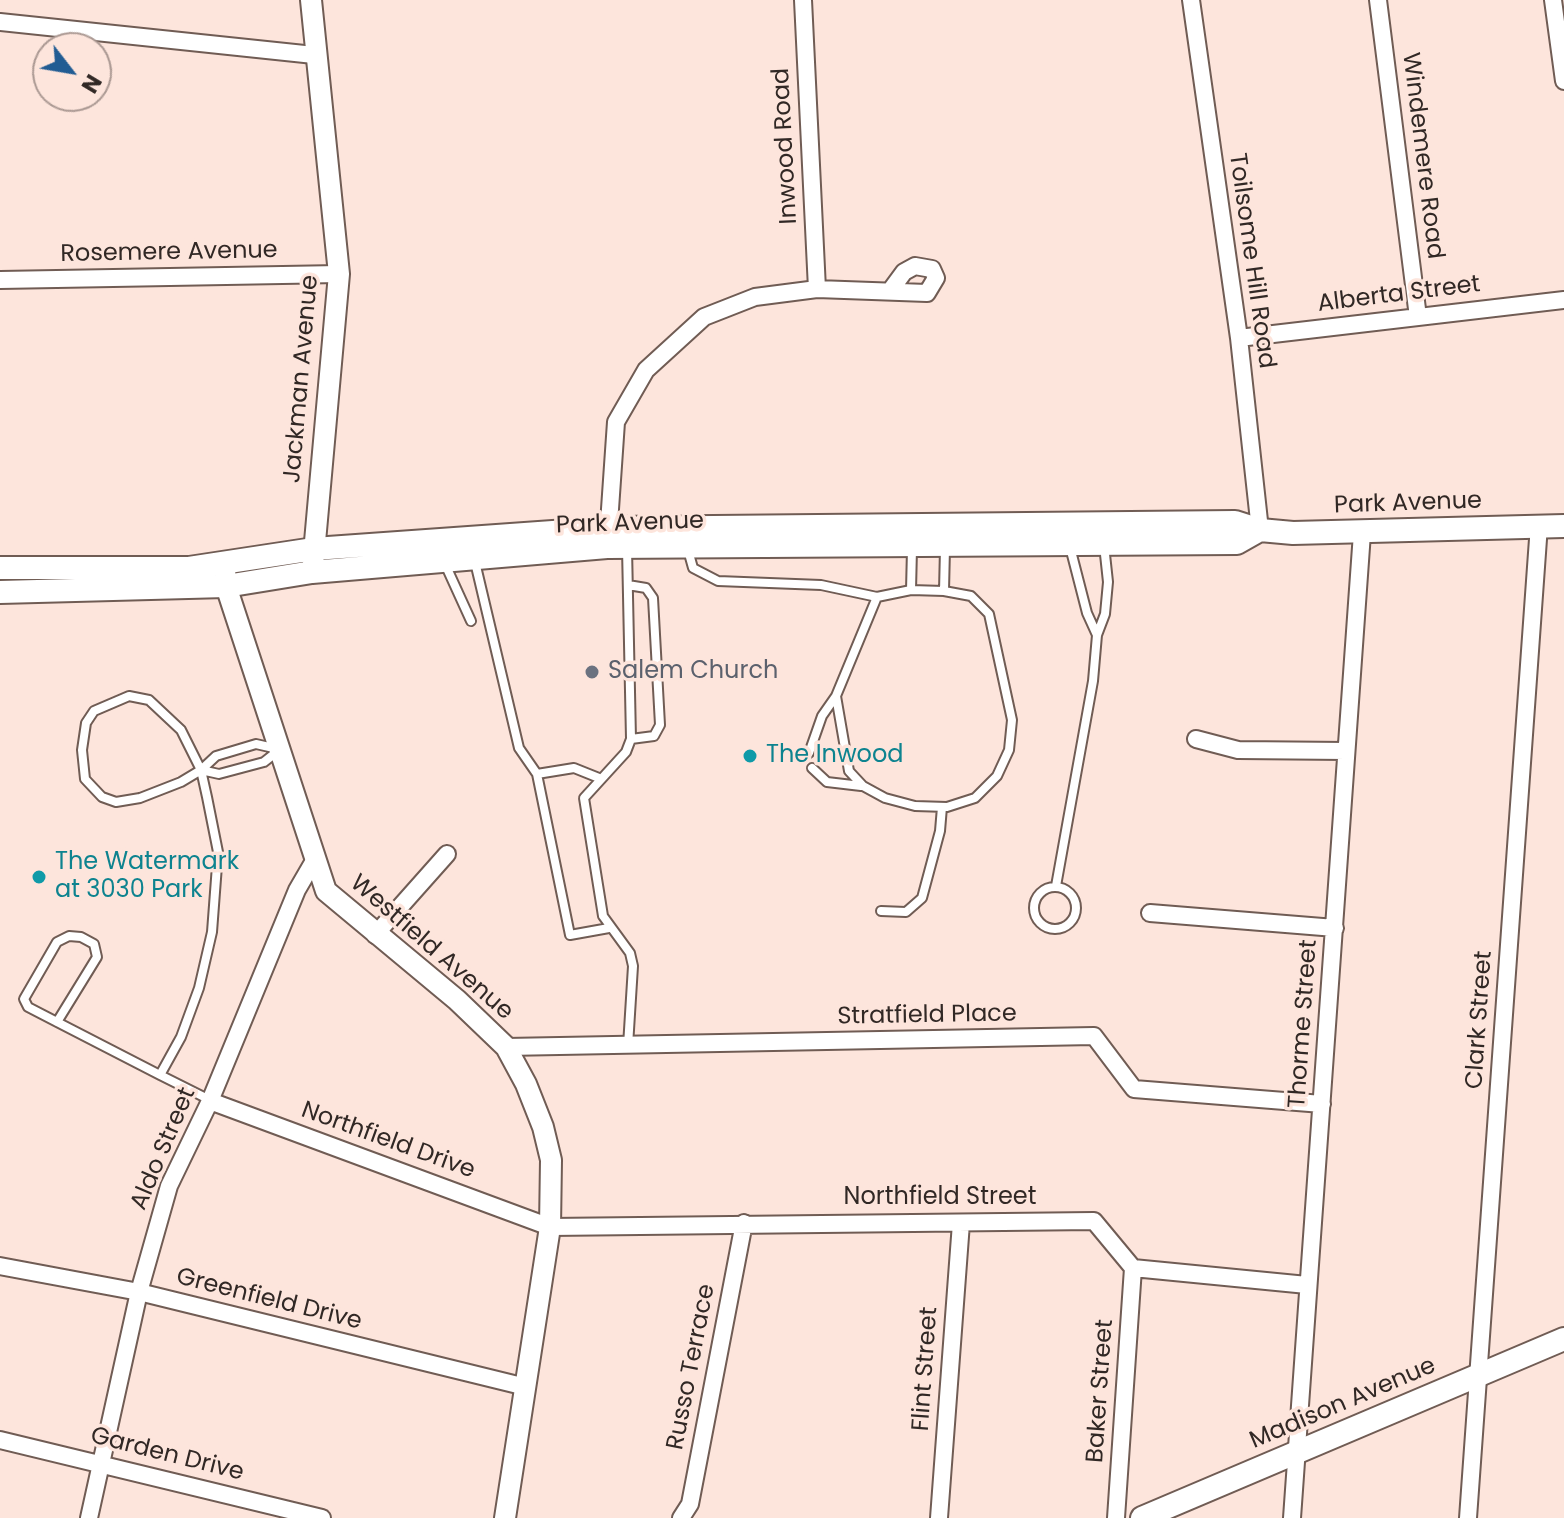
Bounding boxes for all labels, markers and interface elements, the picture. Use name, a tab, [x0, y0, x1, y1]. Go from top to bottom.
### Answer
north arrow	[32, 32, 112, 112]
street label: Windemere Road	[1395, 51, 1449, 261]
street label: Inwood Road	[768, 67, 804, 225]
text: N	[74, 69, 109, 99]
street label: Toilsome Hill Road	[1222, 151, 1280, 371]
street label: Rosemere Avenue	[60, 237, 278, 269]
street label: Alberta Street	[1316, 271, 1482, 319]
street label: Jackman Avenue	[279, 274, 325, 484]
street label: Park Avenue	[1334, 487, 1482, 521]
street label: Park Avenue	[556, 507, 704, 541]
place label: Salem Church	[608, 658, 778, 686]
marker: Salem Church	[583, 663, 601, 681]
place label: The Inwood	[766, 742, 904, 770]
marker: The Inwood	[741, 747, 759, 765]
place label: The Watermark at 3030 Park	[55, 849, 239, 905]
marker: The Watermark at 3030 Park	[30, 868, 48, 886]
street label: Westfield Avenue	[343, 869, 519, 1027]
street label: Thorme Street	[1284, 939, 1324, 1109]
street label: Clark Street	[1461, 950, 1499, 1090]
street label: Stratfield Place	[837, 1000, 1017, 1032]
street label: Aldo Street	[125, 1083, 203, 1215]
street label: Northfield Drive	[297, 1096, 479, 1186]
street label: Northfield Street	[844, 1184, 1036, 1212]
street label: Greenfield Drive	[173, 1263, 365, 1337]
street label: Russo Terrace	[662, 1282, 722, 1452]
street label: Flint Street	[907, 1306, 945, 1432]
street label: Baker Street	[1082, 1318, 1120, 1464]
street label: Madison Avenue	[1246, 1352, 1440, 1456]
street label: Garden Drive	[87, 1422, 247, 1488]

